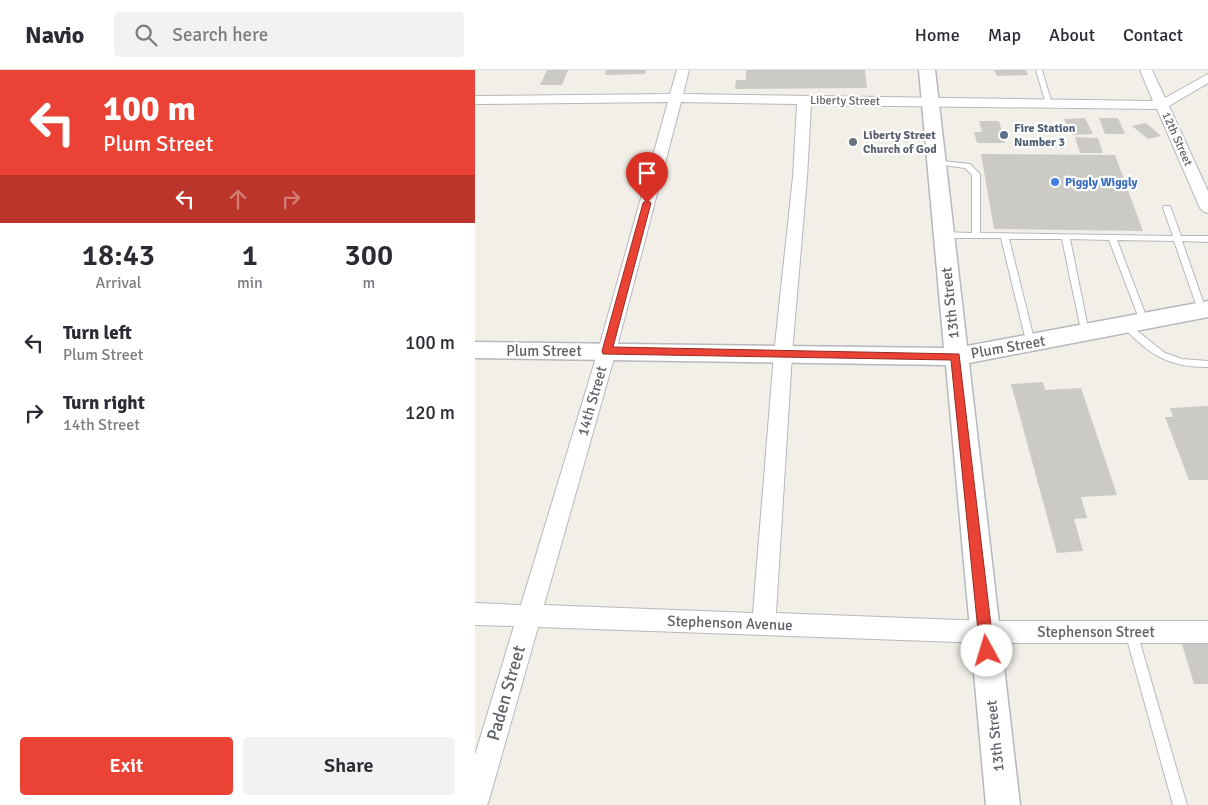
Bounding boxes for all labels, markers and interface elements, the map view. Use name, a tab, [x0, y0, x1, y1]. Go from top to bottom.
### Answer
search box	[114, 12, 464, 57]
text: Navio	[25, 20, 84, 50]
icon: search	[132, 21, 160, 49]
text: Search here	[172, 23, 268, 47]
text: Home	[915, 24, 960, 46]
text: Map	[988, 24, 1021, 46]
text: About	[1049, 24, 1095, 46]
text: Contact	[1123, 24, 1183, 46]
text: 100 m	[103, 87, 196, 130]
icon: left	[20, 90, 85, 155]
street label: Liberty Street	[810, 93, 880, 109]
street label: 12th Street	[1158, 110, 1196, 168]
place label: Fire Station Number 3	[1014, 121, 1076, 150]
place label: Liberty Street Church of God	[863, 128, 937, 157]
marker: Fire Station Number 3	[998, 129, 1010, 141]
text: Plum Street	[103, 130, 213, 157]
marker: Liberty Street Church of God	[847, 136, 859, 148]
pin	[626, 152, 668, 203]
icon: arrive	[633, 159, 661, 187]
place label: Piggly Wiggly	[1065, 175, 1138, 190]
marker: Piggly Wiggly	[1049, 176, 1061, 188]
icon: left	[171, 185, 199, 213]
icon: ahead	[224, 185, 252, 213]
icon: right	[277, 185, 305, 213]
text: 18:43	[82, 237, 155, 274]
text: 1	[242, 237, 258, 274]
text: 300	[345, 237, 393, 274]
street label: 13th Street	[937, 266, 963, 340]
text: Arrival	[95, 273, 141, 293]
text: min	[237, 273, 263, 293]
text: m	[362, 273, 375, 293]
text: Turn left	[63, 321, 132, 345]
icon: left	[20, 329, 48, 357]
text: 100 m	[405, 331, 455, 355]
street label: Plum Street	[969, 332, 1047, 362]
street label: Plum Street	[506, 342, 582, 360]
text: Plum Street	[63, 345, 143, 365]
street label: 14th Street	[573, 364, 611, 438]
text: Turn right	[63, 391, 145, 415]
icon: right	[20, 399, 48, 427]
text: 120 m	[405, 401, 455, 425]
text: 14th Street	[63, 415, 140, 435]
street label: Stephenson Avenue	[667, 612, 793, 634]
street label: Stephenson Street	[1037, 623, 1155, 641]
position arrow	[960, 624, 1012, 676]
street label: Paden Street	[482, 643, 530, 743]
street label: 13th Street	[982, 699, 1008, 773]
button: Exit	[20, 737, 233, 795]
button: Share	[243, 737, 455, 795]

